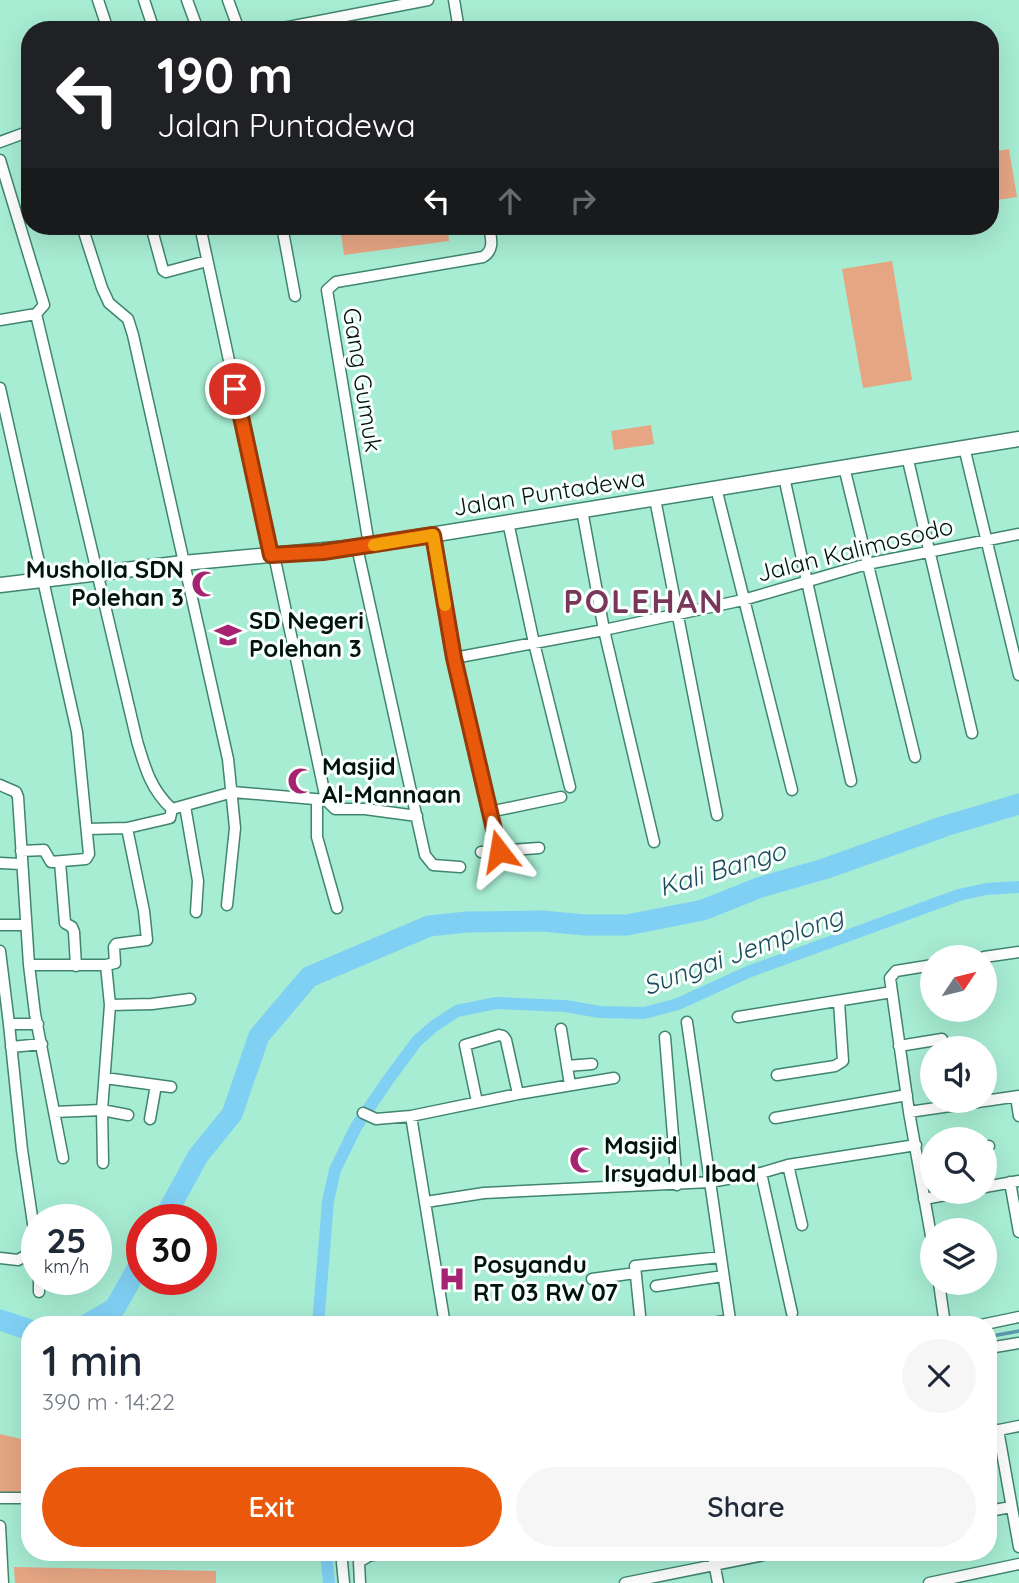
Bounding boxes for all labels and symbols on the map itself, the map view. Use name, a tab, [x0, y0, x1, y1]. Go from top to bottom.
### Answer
street label: Gang Gumuk	[337, 306, 389, 454]
pin	[205, 359, 265, 419]
street label: Jalan Puntadewa	[451, 462, 647, 522]
street label: Jalan Kalimosodo	[753, 510, 956, 588]
place label: Musholla SDN Polehan 3	[26, 554, 184, 612]
mosque icon: Musholla SDN Polehan 3	[190, 569, 220, 599]
district label: POLEHAN	[564, 581, 724, 621]
place label: SD Negeri Polehan 3	[249, 605, 364, 663]
school or university icon: SD Negeri Polehan 3	[213, 620, 243, 650]
place label: Masjid Al-Mannaan	[322, 751, 461, 809]
mosque icon: Masjid Al-Mannaan	[286, 766, 316, 796]
position arrow	[462, 814, 536, 888]
water label: Kali Bango	[654, 833, 791, 903]
water label: Sungai Jemplong	[638, 898, 849, 1002]
north arrow	[920, 945, 998, 1022]
place label: Masjid Irsyadul Ibad	[604, 1130, 756, 1188]
mosque icon: Masjid Irsyadul Ibad	[568, 1145, 598, 1175]
speed limit sign: 30	[126, 1204, 217, 1295]
place label: Posyandu RT 03 RW 07	[473, 1249, 618, 1307]
hospital icon: Posyandu RT 03 RW 07	[437, 1264, 467, 1294]

